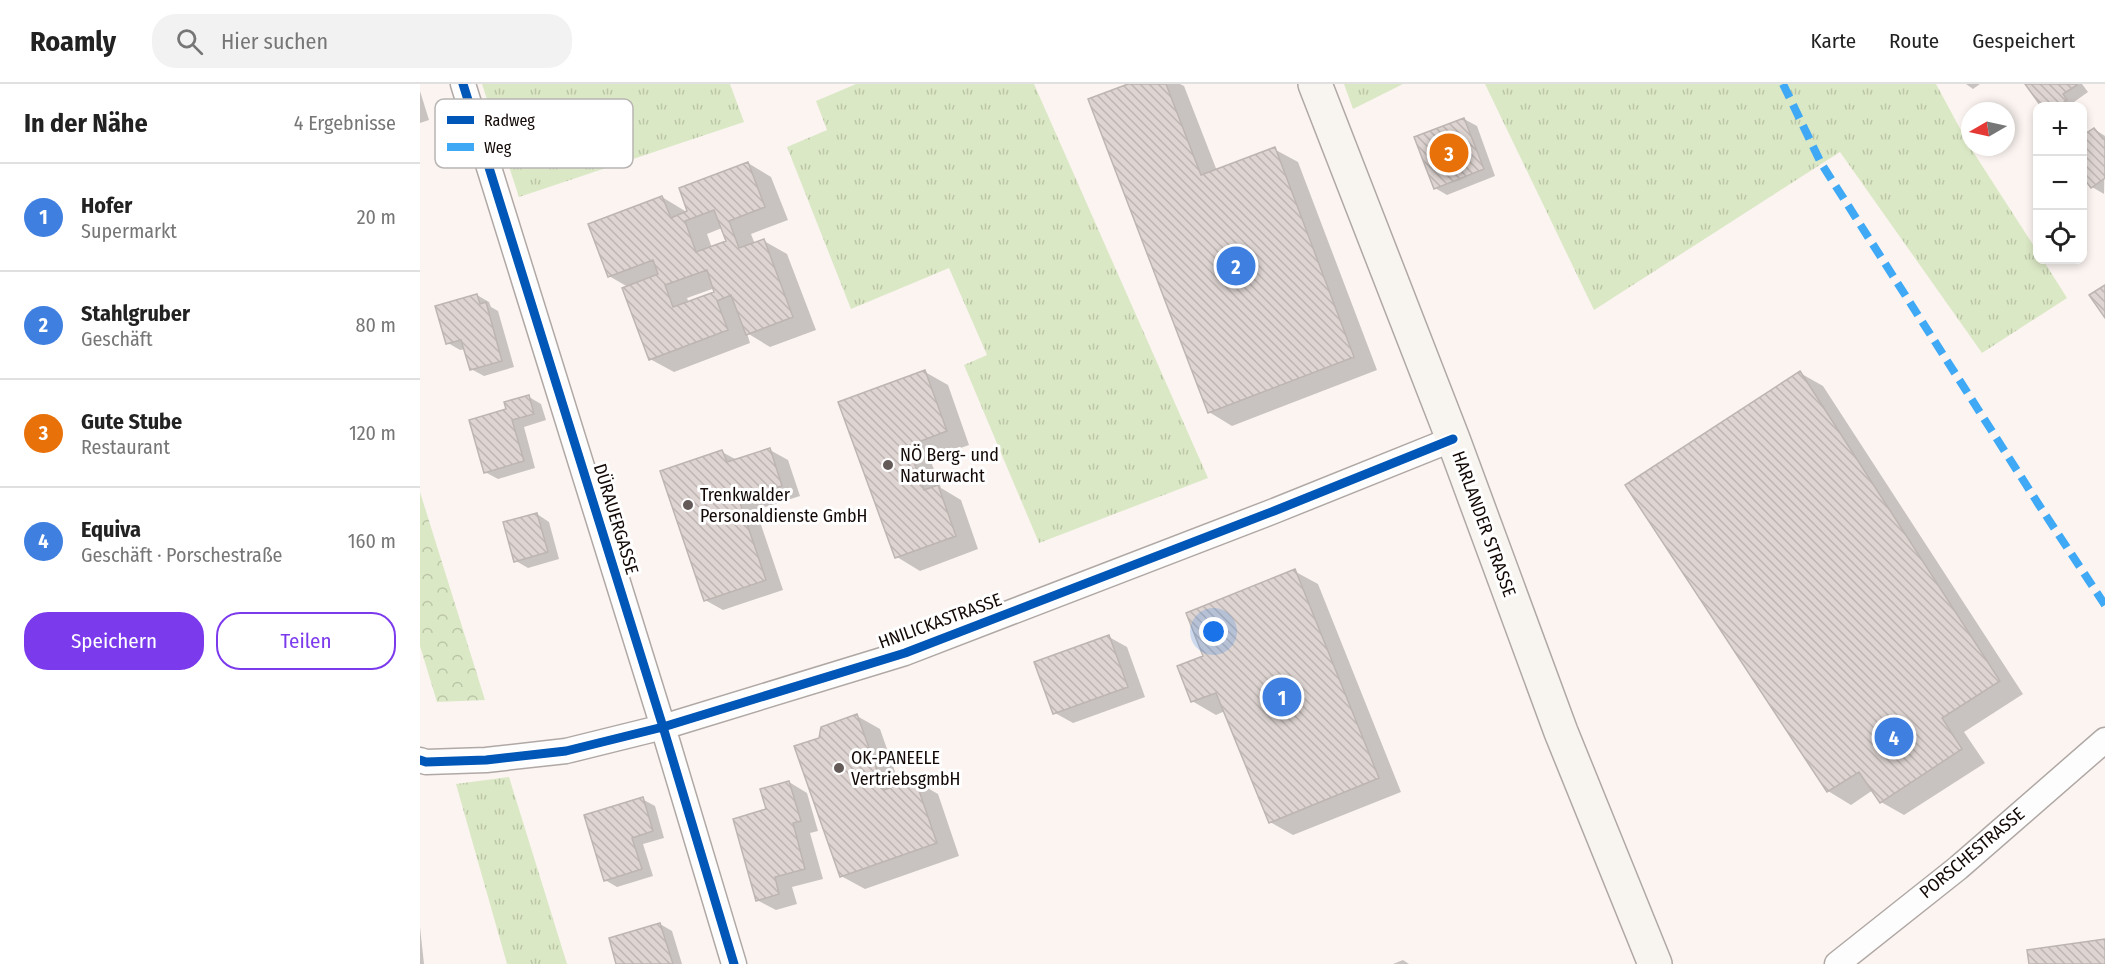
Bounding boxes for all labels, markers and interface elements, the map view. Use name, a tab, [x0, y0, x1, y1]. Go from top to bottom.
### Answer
search box	[152, 14, 572, 68]
text: Roamly	[30, 25, 116, 58]
icon: search	[173, 25, 206, 58]
text: Hier suchen	[221, 28, 328, 55]
text: Karte	[1811, 28, 1856, 54]
text: Route	[1889, 28, 1939, 54]
text: Gespeichert	[1972, 28, 2075, 54]
legend	[435, 99, 633, 168]
north arrow	[1961, 102, 2015, 156]
map controls	[2033, 102, 2087, 264]
button: +	[2033, 102, 2087, 156]
text: In der Nähe	[24, 108, 148, 139]
text: 4 Ergebnisse	[294, 111, 396, 135]
text: Radweg	[484, 111, 535, 130]
pin: 3	[1430, 130, 1468, 176]
text: Weg	[484, 138, 512, 157]
button: −	[2033, 156, 2087, 210]
text: Hofer	[81, 192, 132, 219]
text: 1	[39, 205, 48, 229]
text: 20 m	[357, 205, 396, 229]
button: locate	[2033, 210, 2087, 264]
text: Supermarkt	[81, 219, 177, 243]
pin: 2	[1216, 244, 1256, 288]
text: Stahlgruber	[81, 300, 190, 327]
text: 2	[39, 313, 48, 337]
text: 80 m	[356, 313, 396, 337]
text: Geschäft	[81, 327, 152, 351]
text: Gute Stube	[81, 408, 182, 435]
text: 3	[39, 421, 48, 445]
text: 120 m	[349, 421, 396, 445]
text: Restaurant	[81, 435, 170, 459]
place label: NÖ Berg- und Naturwacht	[900, 444, 999, 487]
street label: HARLANDER STRASSE	[1447, 448, 1521, 600]
marker: NÖ Berg- und Naturwacht	[881, 458, 895, 472]
street label: DÜRAUERGASSE	[589, 461, 643, 577]
place label: Trenkwalder Personaldienste GmbH	[700, 484, 867, 527]
marker: Trenkwalder Personaldienste GmbH	[681, 498, 695, 512]
text: Equiva	[81, 516, 141, 543]
text: 4	[38, 529, 49, 553]
text: 160 m	[348, 529, 396, 553]
text: Geschäft · Porschestraße	[81, 543, 283, 567]
street label: HNILICKASTRASSE	[875, 588, 1005, 654]
button: Speichern	[24, 612, 204, 670]
button: Teilen	[216, 612, 396, 670]
your location	[1199, 617, 1228, 646]
pin: 1	[1262, 674, 1302, 720]
pin: 4	[1874, 714, 1914, 760]
place label: OK-PANEELE VertriebsgmbH	[851, 747, 961, 790]
marker: OK-PANEELE VertriebsgmbH	[832, 761, 846, 775]
street label: PORSCHESTRASSE	[1915, 803, 2029, 903]

